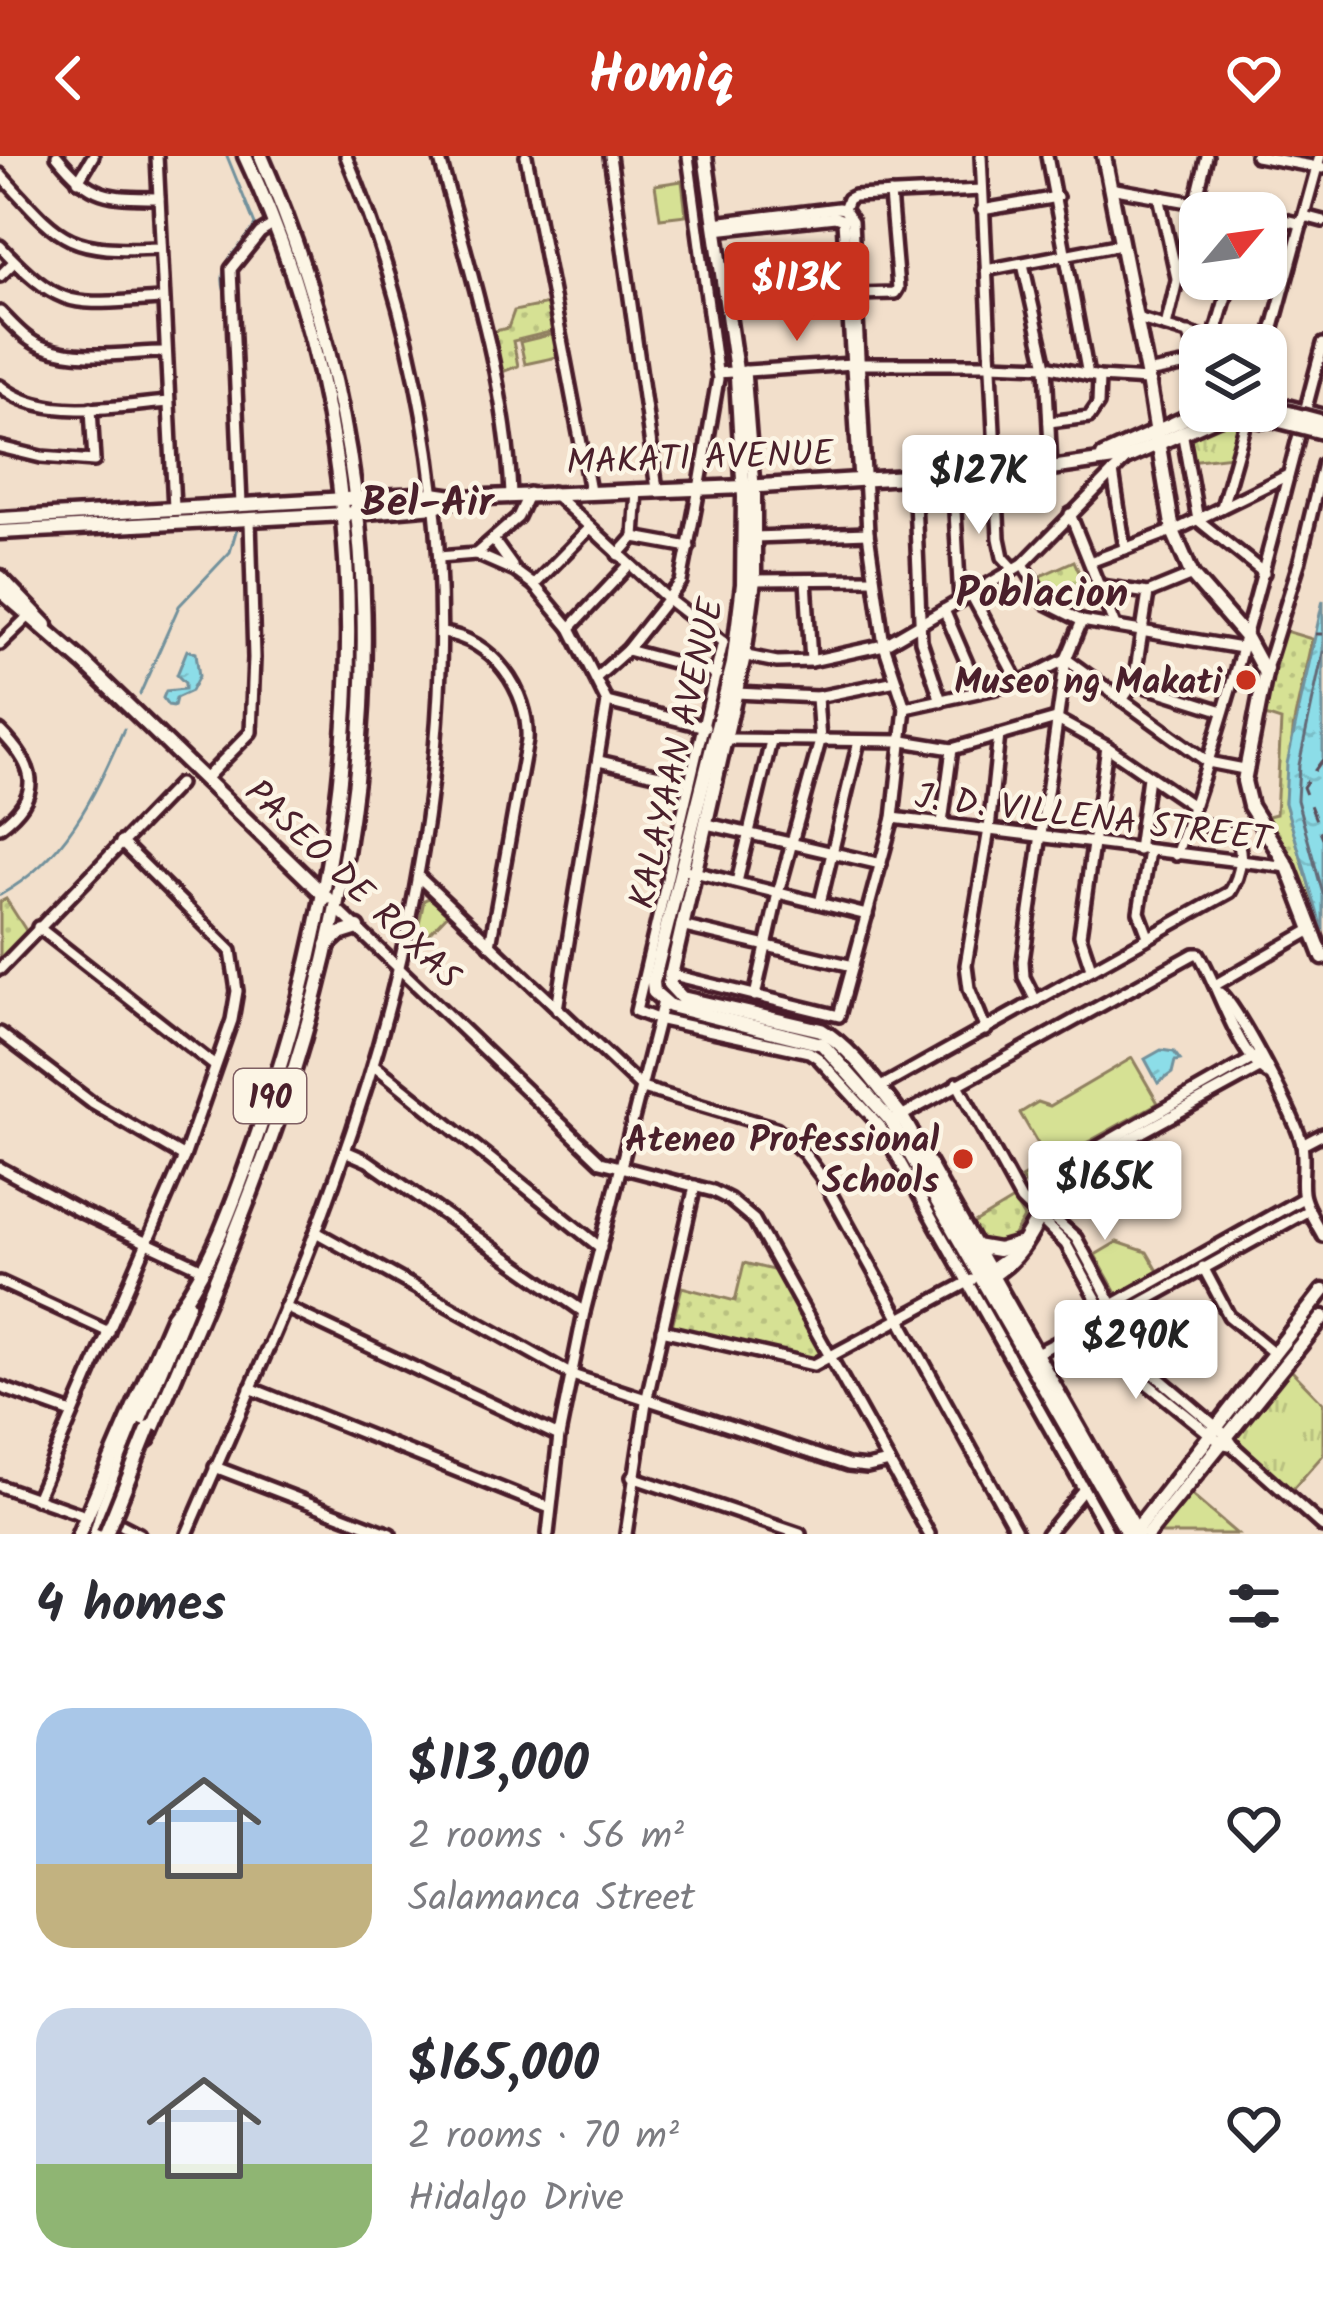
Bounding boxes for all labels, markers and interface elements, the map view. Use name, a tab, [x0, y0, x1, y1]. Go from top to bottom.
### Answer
text: Homiq	[588, 35, 735, 121]
icon: back	[36, 45, 102, 111]
icon: heart	[1221, 45, 1287, 111]
north arrow	[1179, 192, 1287, 300]
map controls	[1179, 192, 1287, 432]
pin: $113K	[713, 242, 881, 344]
text: $113K	[751, 250, 843, 312]
button: layers	[1179, 324, 1287, 432]
street label: MAKATI AVENUE	[566, 426, 836, 493]
pin: $127K	[895, 435, 1063, 537]
text: $127K	[929, 443, 1029, 505]
district label: Bel-Air	[361, 471, 495, 538]
district label: Poblacion	[956, 562, 1128, 629]
street label: KALAYAAN AVENUE	[615, 592, 742, 915]
place label: Museo ng Makati	[954, 655, 1223, 712]
marker: Museo ng Makati	[1233, 667, 1259, 693]
street label: PASEO DE ROXAS	[230, 767, 473, 1004]
street label: J. D. VILLENA STREET	[911, 769, 1277, 870]
road number: 190	[234, 1069, 306, 1123]
place label: Ateneo Professional Schools	[625, 1113, 939, 1211]
pin: $165K	[1021, 1141, 1189, 1243]
marker: Ateneo Professional Schools	[950, 1146, 976, 1172]
text: $165K	[1055, 1149, 1155, 1211]
pin: $290K	[1052, 1300, 1220, 1402]
text: $290K	[1081, 1308, 1191, 1370]
text: 4 homes	[36, 1566, 226, 1647]
icon: filters	[1221, 1573, 1287, 1639]
text: $113,000	[408, 1726, 589, 1807]
icon: home	[132, 1756, 276, 1900]
icon: heart	[1221, 1795, 1287, 1861]
text: 2 rooms · 56 m²	[408, 1807, 684, 1869]
text: Salamanca Street	[408, 1869, 695, 1931]
text: $165,000	[408, 2026, 599, 2107]
icon: home	[132, 2056, 276, 2200]
icon: heart	[1221, 2095, 1287, 2161]
text: 2 rooms · 70 m²	[408, 2107, 679, 2169]
text: Hidalgo Drive	[408, 2169, 624, 2231]

